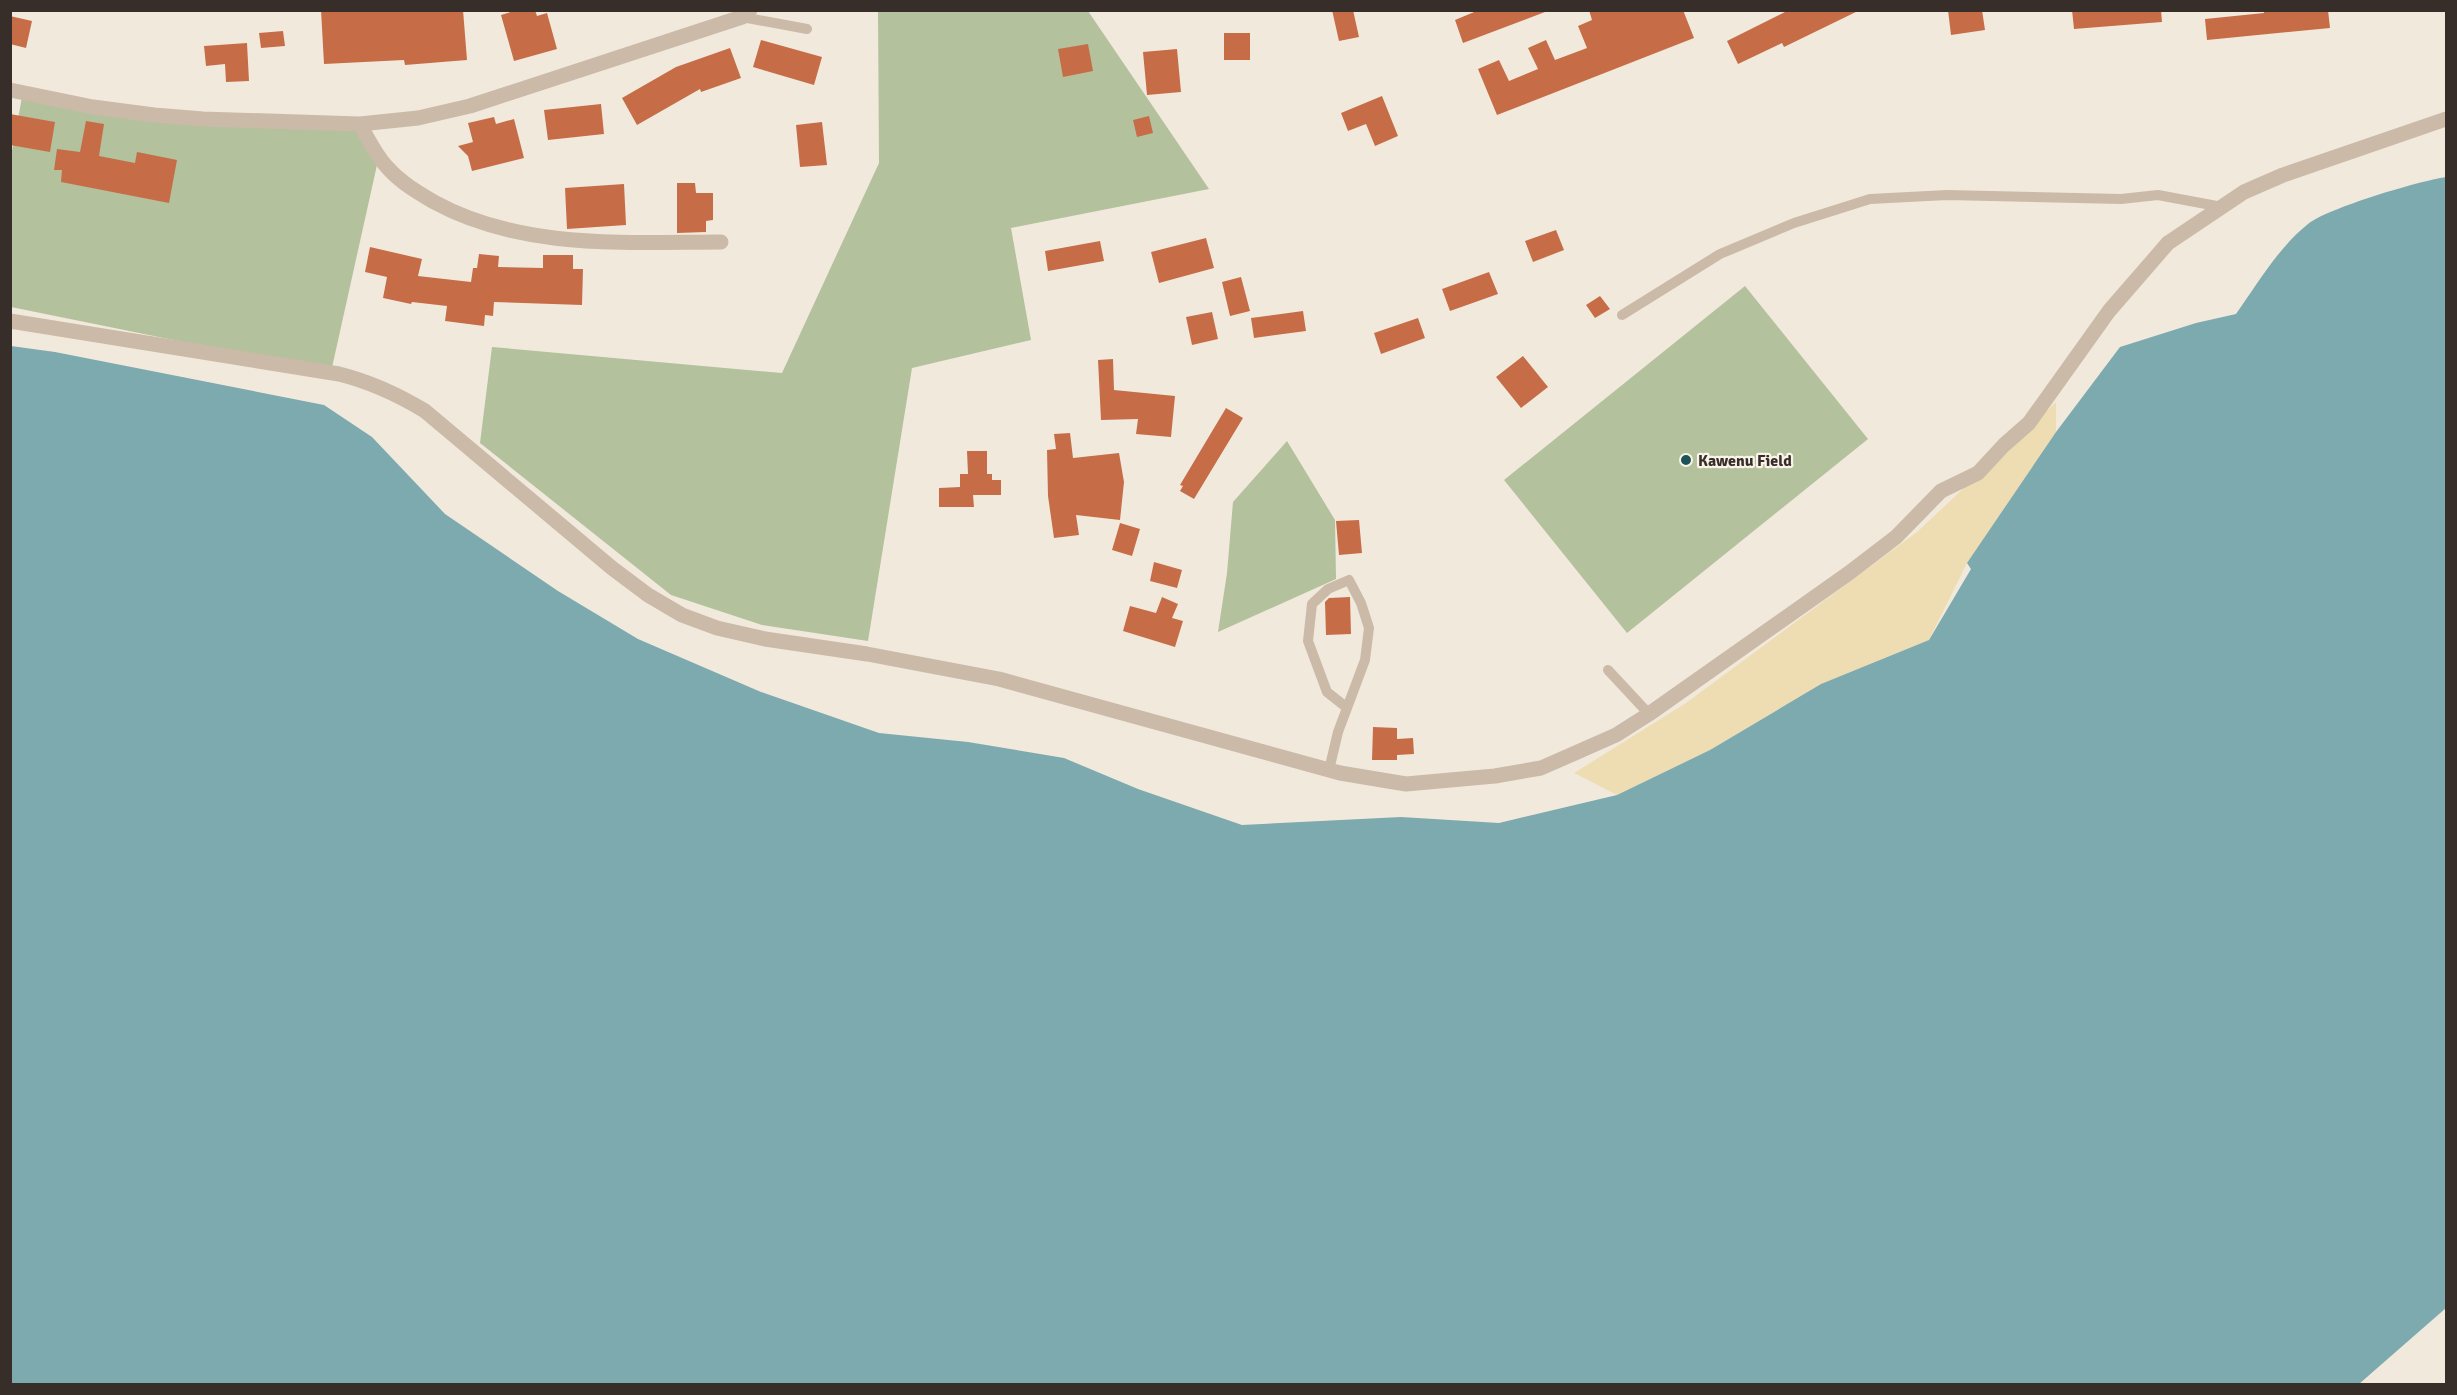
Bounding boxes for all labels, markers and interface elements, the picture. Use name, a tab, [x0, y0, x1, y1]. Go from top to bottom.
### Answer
place label: Kawenu Field	[1698, 451, 1792, 471]
marker: Kawenu Field	[1679, 453, 1693, 467]

